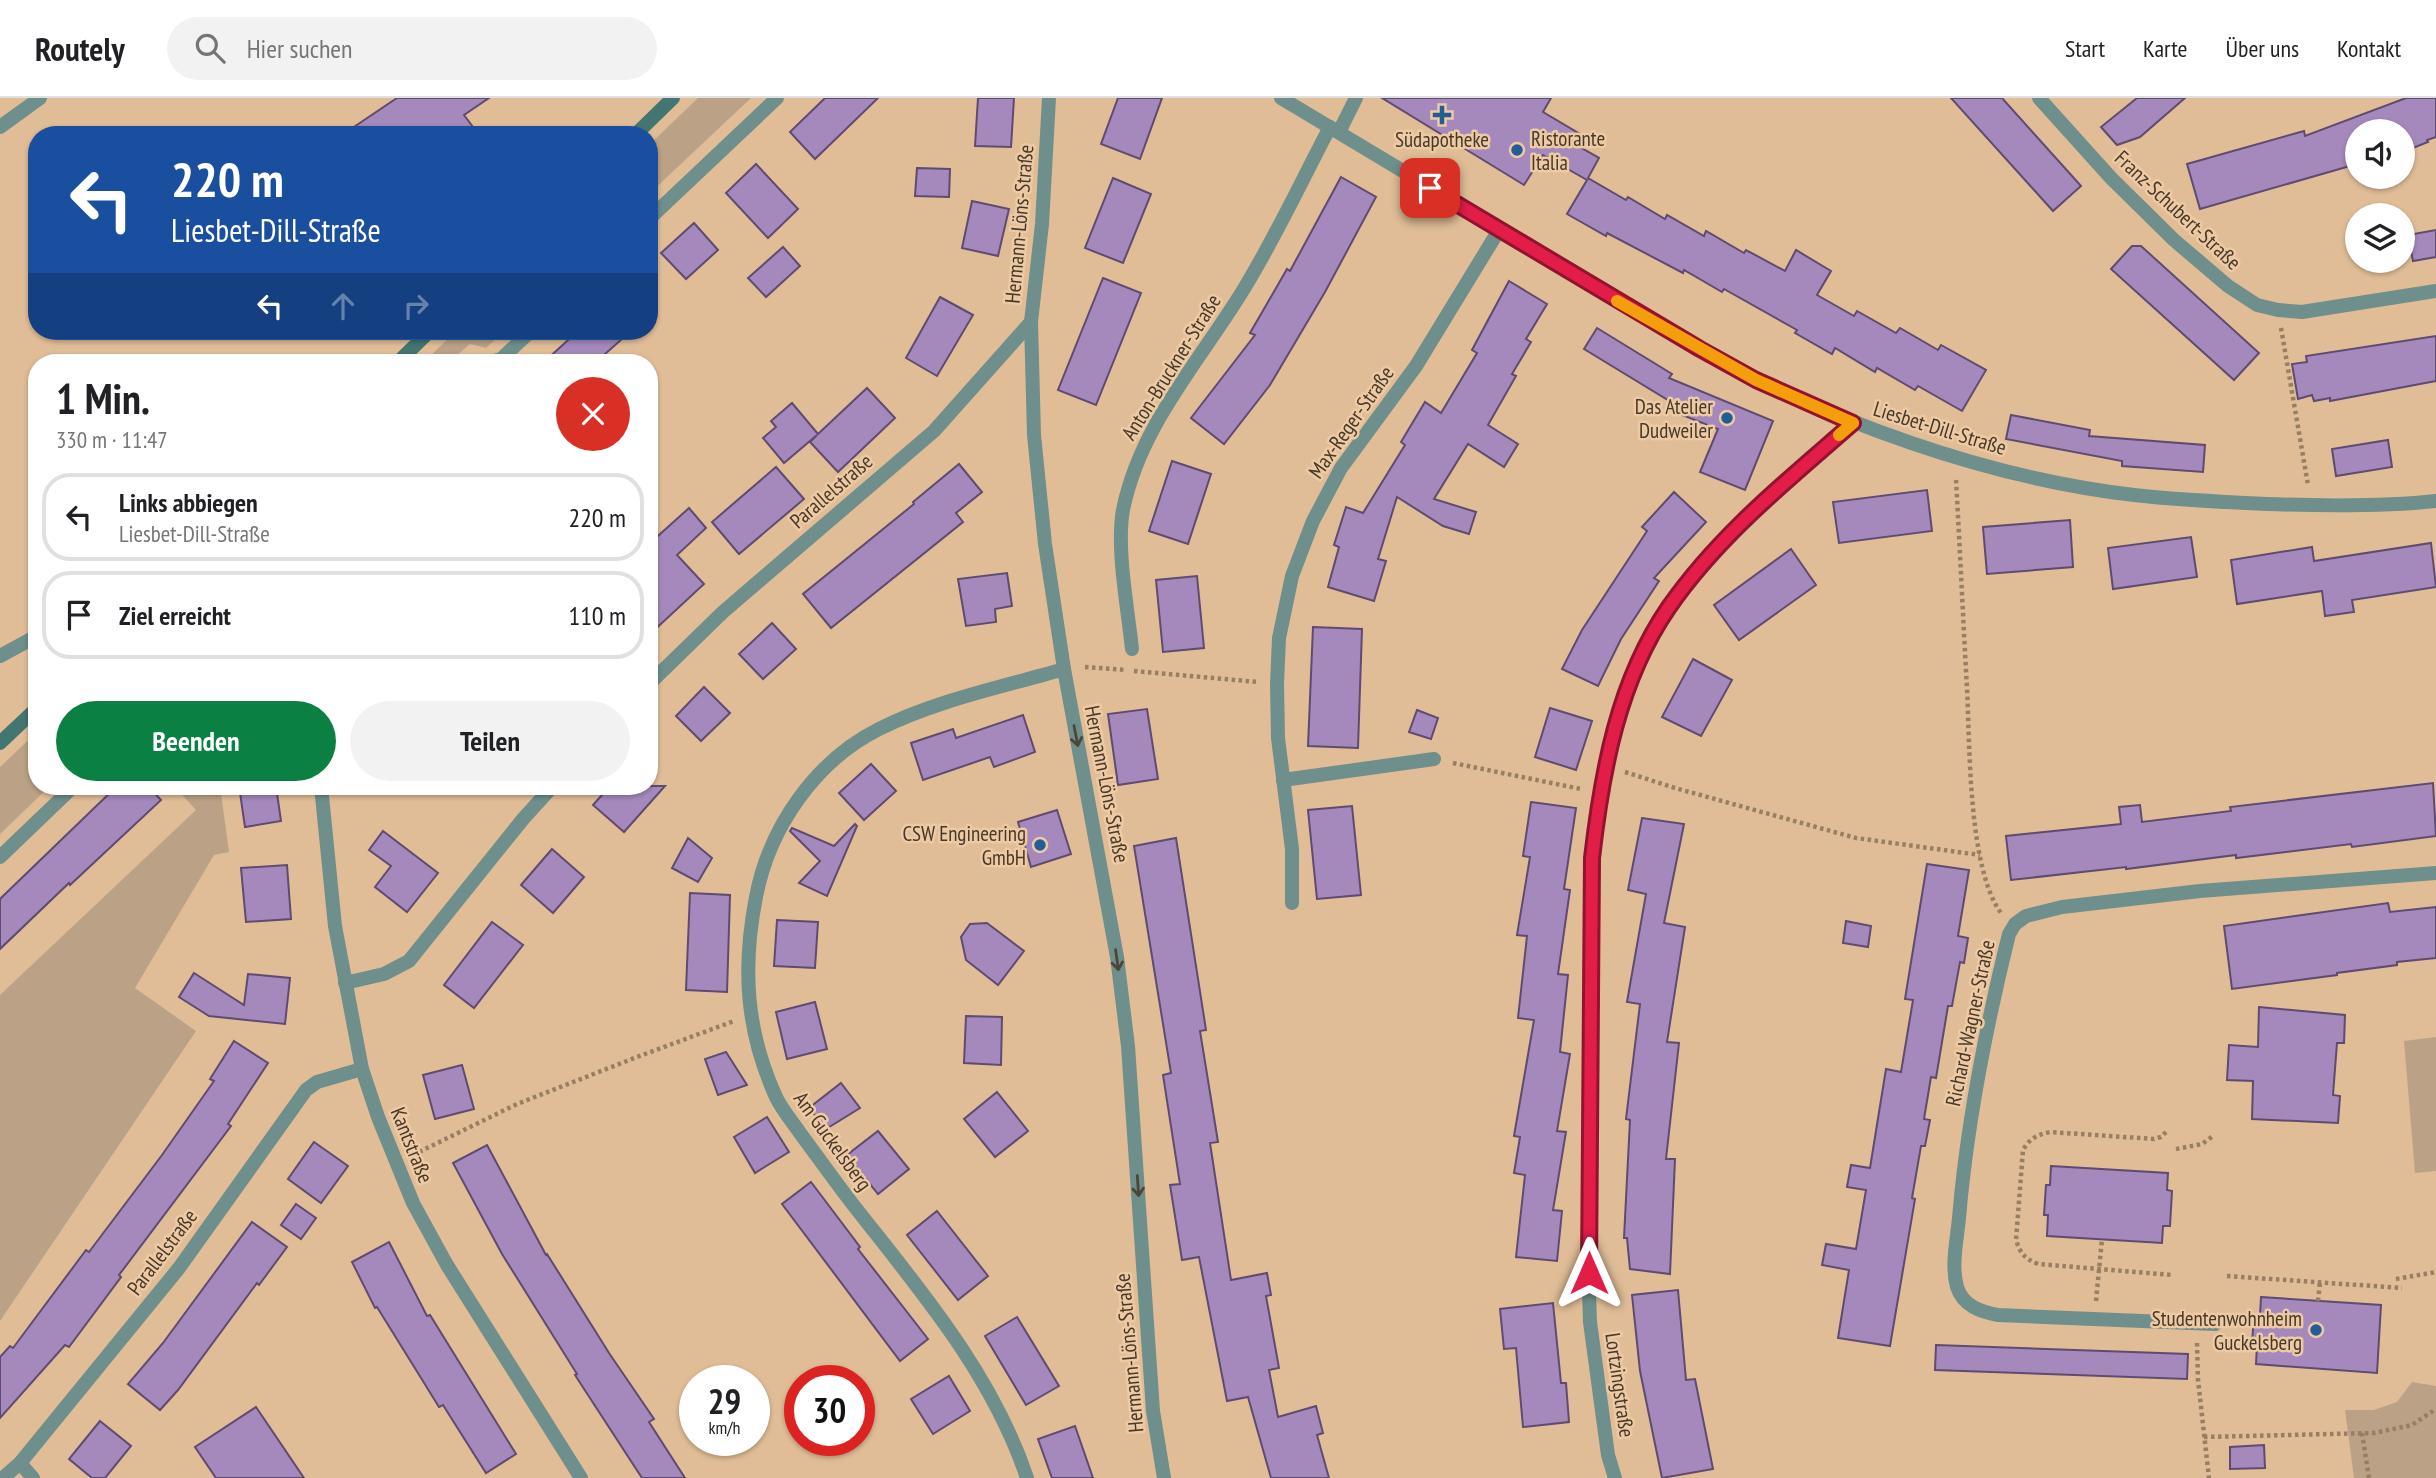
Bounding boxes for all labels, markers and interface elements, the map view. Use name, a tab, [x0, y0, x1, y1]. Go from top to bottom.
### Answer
search box	[167, 17, 657, 80]
text: Routely	[35, 27, 125, 70]
icon: search	[191, 29, 229, 67]
text: Hier suchen	[247, 32, 353, 65]
text: Start	[2065, 33, 2105, 64]
text: Karte	[2143, 33, 2188, 64]
text: Über uns	[2226, 33, 2299, 64]
text: Kontakt	[2337, 33, 2401, 64]
marker: Südapotheke	[1434, 107, 1450, 123]
map controls	[2345, 119, 2415, 273]
button: sound	[2345, 119, 2415, 189]
place label: Ristorante Italia	[1531, 125, 1605, 176]
place label: Südapotheke	[1395, 126, 1489, 153]
marker: Ristorante Italia	[1509, 142, 1525, 158]
street label: Hermann-Löns-Straße	[999, 143, 1039, 305]
street label: Franz-Schubert-Straße	[2109, 144, 2247, 276]
text: 220 m	[171, 147, 284, 211]
icon: left	[56, 154, 147, 245]
pin	[1400, 158, 1460, 218]
icon: arrive	[1411, 169, 1449, 207]
button: layers	[2345, 203, 2415, 273]
text: Liesbet-Dill-Straße	[171, 209, 381, 251]
icon: left	[251, 287, 289, 325]
icon: ahead	[324, 287, 362, 325]
icon: right	[397, 287, 435, 325]
street label: Anton-Bruckner-Straße	[1115, 289, 1227, 445]
street label: Max-Reger-Straße	[1302, 361, 1400, 483]
text: 1 Min.	[56, 371, 150, 426]
button: close	[556, 377, 630, 451]
place label: Das Atelier Dudweiler	[1635, 393, 1713, 444]
street label: Liesbet-Dill-Straße	[1870, 395, 2010, 461]
marker: Das Atelier Dudweiler	[1719, 410, 1735, 426]
text: 330 m · 11:47	[56, 425, 168, 454]
street label: Parallelstraße	[784, 448, 878, 534]
text: Links abbiegen	[119, 486, 258, 519]
icon: left	[60, 498, 98, 536]
text: 220 m	[568, 501, 626, 534]
text: Liesbet-Dill-Straße	[119, 519, 270, 548]
icon: arrive	[60, 596, 98, 634]
text: Ziel erreicht	[119, 599, 231, 632]
text: 110 m	[568, 599, 626, 632]
button: Beenden	[56, 701, 336, 781]
button: Teilen	[350, 701, 630, 781]
street label: Hermann-Löns-Straße	[1079, 703, 1135, 865]
one-way arrow	[1070, 724, 1084, 747]
place label: CSW Engineering GmbH	[902, 820, 1026, 871]
marker: CSW Engineering GmbH	[1032, 837, 1048, 853]
street label: Richard-Wagner-Straße	[1939, 938, 2001, 1108]
one-way arrow	[1111, 948, 1124, 971]
street label: Am Guckelsberg	[788, 1086, 878, 1196]
street label: Kantstraße	[385, 1103, 439, 1187]
one-way arrow	[1132, 1174, 1145, 1197]
street label: Parallelstraße	[121, 1204, 203, 1300]
position arrow	[1552, 1236, 1626, 1310]
street label: Hermann-Löns-Straße	[1109, 1272, 1149, 1434]
place label: Studentenwohnheim Guckelsberg	[2152, 1305, 2302, 1356]
marker: Studentenwohnheim Guckelsberg	[2308, 1322, 2324, 1338]
street label: Lortzingstraße	[1599, 1331, 1641, 1439]
speed limit sign: 30	[784, 1365, 875, 1456]
text: 29	[708, 1378, 741, 1424]
text: km/h	[709, 1416, 740, 1439]

